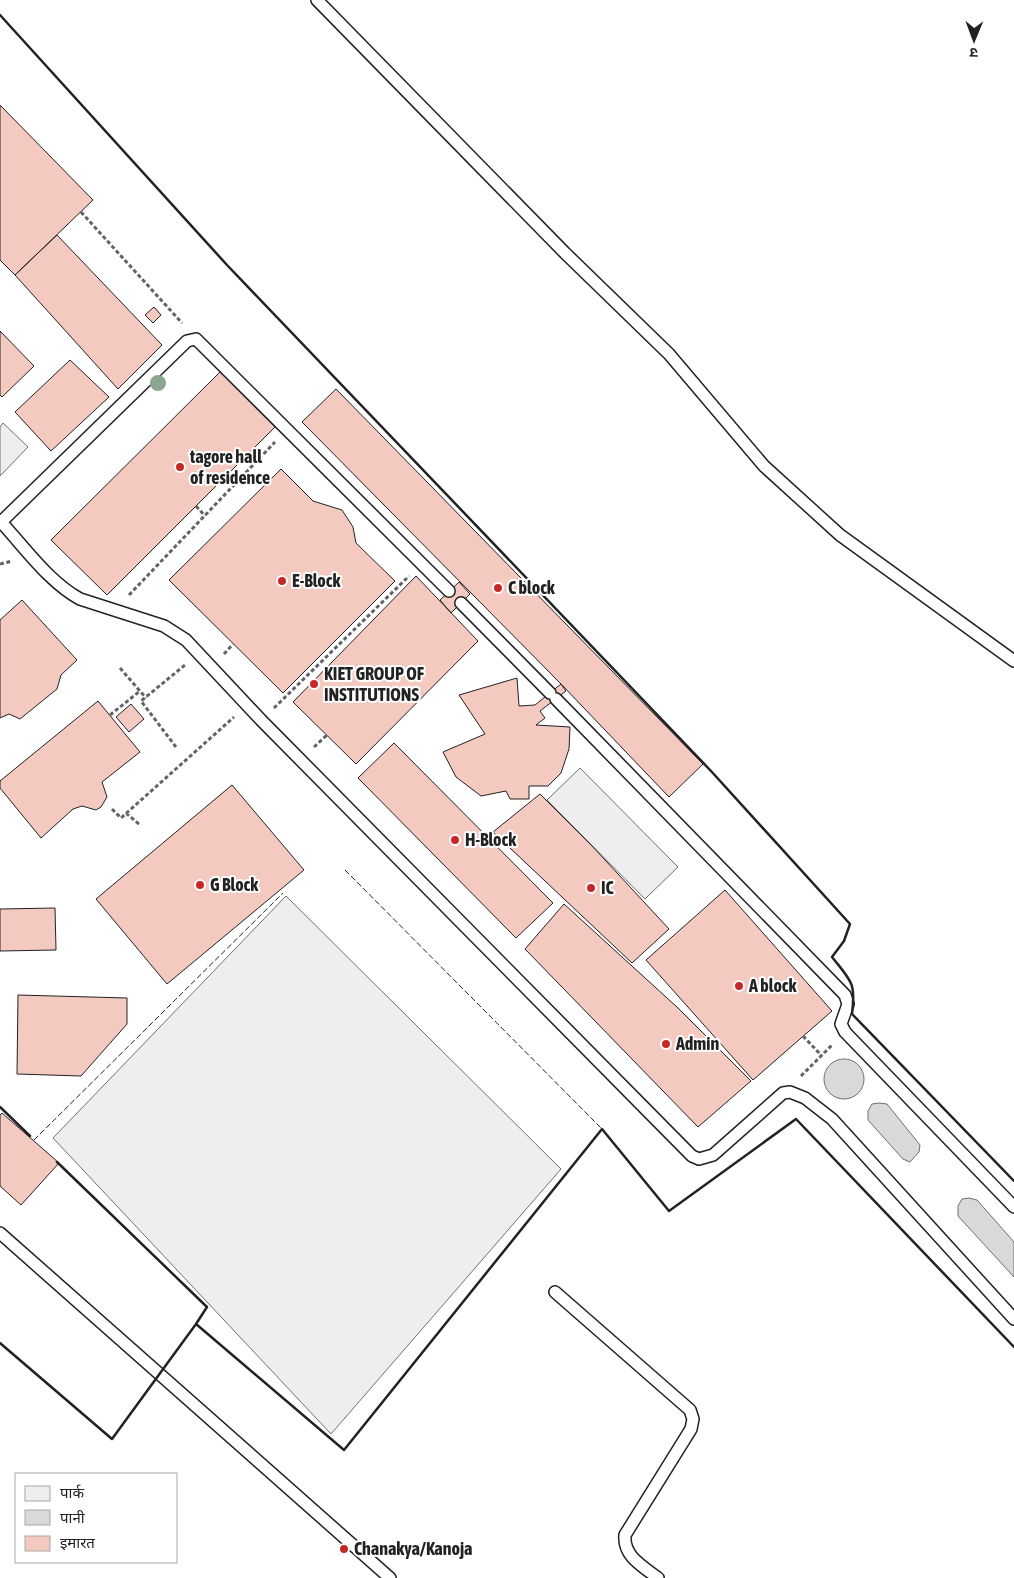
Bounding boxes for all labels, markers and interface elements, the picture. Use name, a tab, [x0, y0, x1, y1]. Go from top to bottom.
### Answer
north arrow	[949, 15, 999, 65]
text: उ	[969, 45, 978, 61]
place label: tagore hall of residence	[189, 446, 270, 488]
marker: tagore hall of residence	[174, 461, 186, 473]
place label: E-Block	[292, 570, 341, 591]
marker: E-Block	[276, 575, 288, 587]
place label: C block	[508, 577, 556, 598]
marker: C block	[492, 582, 504, 594]
place label: KIET GROUP OF INSTITUTIONS	[324, 663, 424, 705]
marker: KIET GROUP OF INSTITUTIONS	[308, 678, 320, 690]
place label: H-Block	[465, 829, 517, 850]
marker: H-Block	[449, 834, 461, 846]
place label: G Block	[210, 874, 259, 895]
place label: IC	[601, 877, 614, 898]
marker: G Block	[194, 879, 206, 891]
marker: IC	[585, 882, 597, 894]
place label: A block	[748, 975, 798, 996]
marker: A block	[733, 980, 745, 992]
place label: Admin	[675, 1033, 719, 1054]
marker: Admin	[660, 1038, 672, 1050]
legend	[15, 1473, 178, 1563]
text: पार्क	[60, 1484, 84, 1501]
text: पानी	[60, 1509, 86, 1526]
text: इमारत	[60, 1534, 95, 1551]
place label: Chanakya/Kanoja	[354, 1538, 472, 1559]
marker: Chanakya/Kanoja	[338, 1543, 350, 1555]

